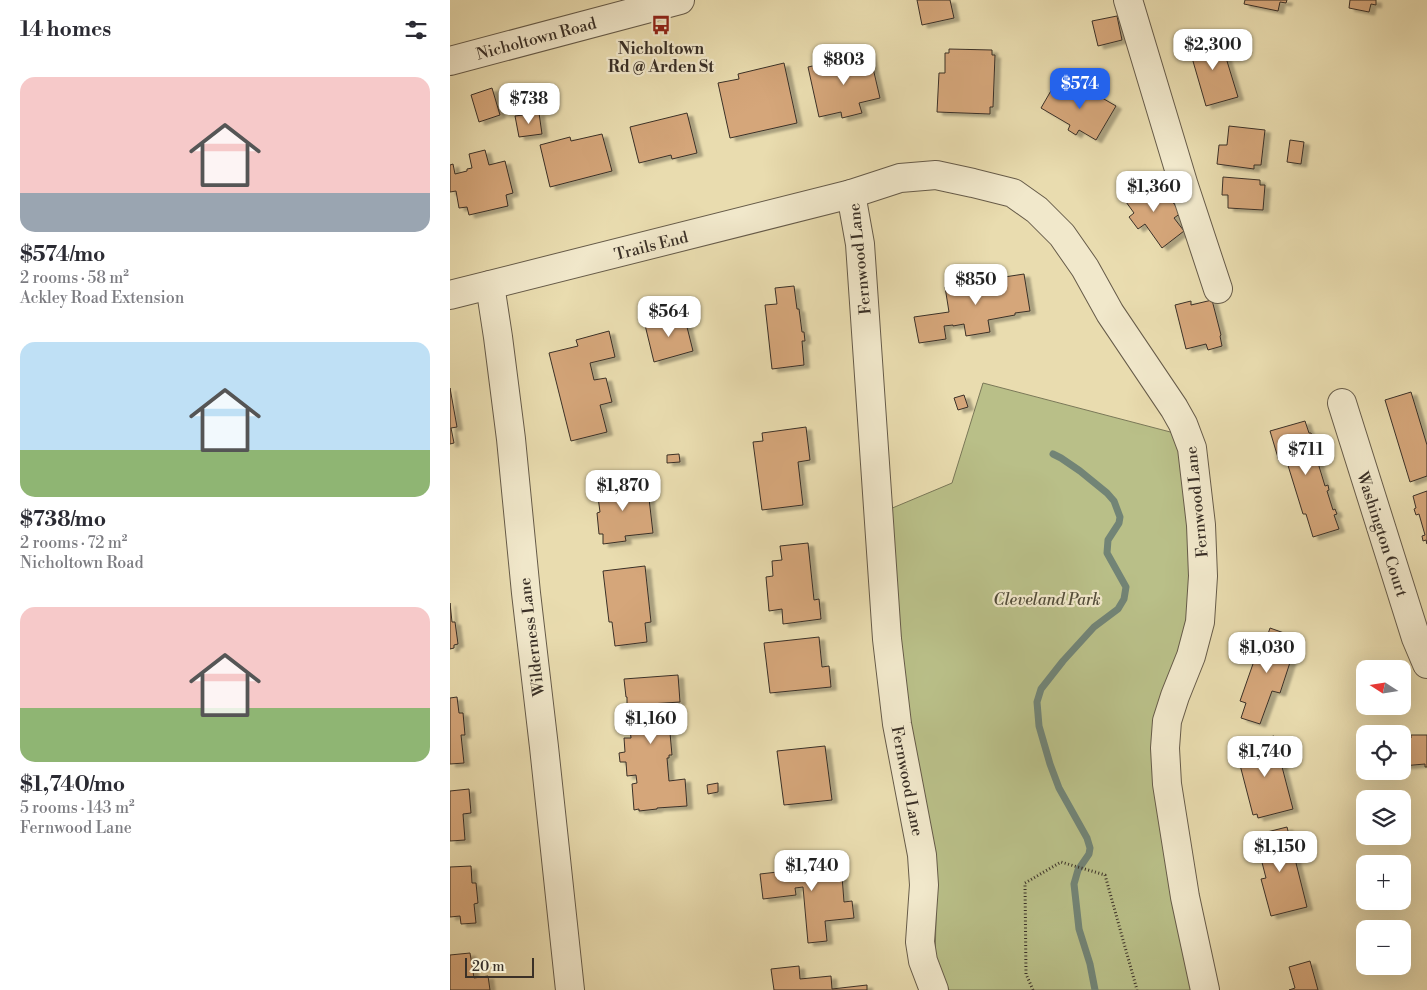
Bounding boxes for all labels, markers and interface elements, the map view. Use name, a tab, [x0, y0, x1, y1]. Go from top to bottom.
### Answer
street label: Nicholtown Road	[474, 13, 599, 65]
bus stop icon: Nicholtown Rd @ Arden St	[650, 14, 672, 36]
icon: filters	[402, 16, 430, 44]
text: 14 homes	[20, 17, 111, 43]
pin: $2,300	[1172, 28, 1254, 71]
text: $2,300	[1184, 35, 1242, 55]
place label: Nicholtown Rd @ Arden St	[608, 39, 714, 77]
pin: $803	[814, 44, 874, 86]
text: $803	[824, 50, 864, 70]
pin: $574	[1050, 68, 1110, 110]
text: $574	[1061, 74, 1099, 94]
pin: $738	[499, 82, 559, 125]
text: $738	[510, 89, 548, 109]
icon: home	[180, 110, 270, 200]
pin: $1,360	[1113, 170, 1195, 213]
text: $1,360	[1127, 177, 1181, 197]
street label: Fernwood Lane	[844, 202, 876, 316]
street label: Trails End	[612, 227, 690, 265]
text: $574/mo	[20, 242, 105, 268]
pin: $850	[946, 264, 1006, 306]
text: 2 rooms · 58 m²	[20, 268, 129, 288]
text: $850	[955, 270, 997, 290]
text: Ackley Road Extension	[20, 288, 184, 308]
pin: $564	[639, 296, 699, 338]
text: $564	[649, 302, 689, 322]
icon: home	[180, 375, 270, 465]
pin: $711	[1276, 434, 1336, 476]
text: $711	[1288, 440, 1324, 460]
street label: Fernwood Lane	[1181, 445, 1213, 559]
street label: Washington Court	[1352, 468, 1412, 600]
pin: $1,870	[582, 470, 664, 512]
text: $1,870	[597, 476, 649, 496]
text: $738/mo	[20, 507, 106, 533]
text: 2 rooms · 72 m²	[20, 533, 127, 553]
text: Nicholtown Road	[20, 553, 144, 573]
street label: Wilderness Lane	[515, 576, 549, 698]
park label: Cleveland Park	[993, 590, 1101, 610]
pin: $1,030	[1226, 632, 1308, 674]
text: $1,030	[1239, 638, 1295, 658]
icon: home	[180, 640, 270, 730]
north arrow	[1356, 660, 1411, 715]
map controls	[1356, 660, 1411, 975]
pin: $1,160	[610, 702, 692, 745]
text: $1,160	[625, 709, 677, 729]
street label: Fernwood Lane	[887, 724, 927, 838]
button: locate	[1356, 725, 1411, 780]
pin: $1,740	[1224, 736, 1306, 778]
text: $1,740	[1238, 742, 1292, 762]
text: $1,740/mo	[20, 772, 125, 798]
button: layers	[1356, 790, 1411, 845]
text: 5 rooms · 143 m²	[20, 798, 135, 818]
text: Fernwood Lane	[20, 818, 132, 838]
pin: $1,150	[1239, 830, 1321, 873]
text: $1,150	[1254, 837, 1306, 857]
pin: $1,740	[771, 850, 853, 892]
button: +	[1356, 855, 1411, 910]
text: $1,740	[785, 856, 839, 876]
button: −	[1356, 920, 1411, 975]
scale bar	[465, 955, 534, 978]
text: 20 m	[472, 958, 504, 976]

